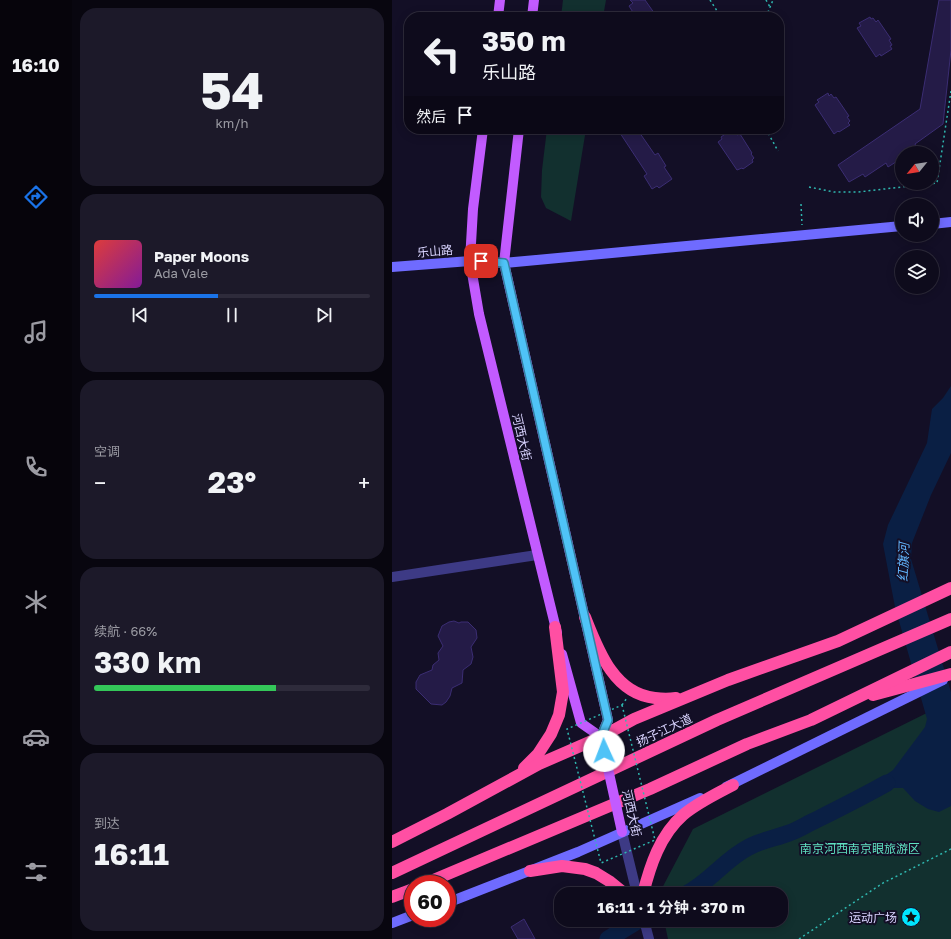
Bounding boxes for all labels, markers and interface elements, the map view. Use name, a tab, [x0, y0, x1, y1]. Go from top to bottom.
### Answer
text: 350 m	[482, 24, 566, 57]
icon: left	[416, 28, 468, 80]
text: 16:10	[12, 54, 60, 76]
text: 54	[200, 58, 264, 120]
text: 乐山路	[482, 61, 536, 83]
icon: arrive	[454, 104, 476, 126]
text: 然后	[416, 107, 446, 125]
text: km/h	[215, 115, 249, 131]
north arrow	[895, 146, 939, 190]
map controls	[895, 146, 939, 294]
icon: directions	[22, 183, 50, 211]
button: sound	[895, 198, 939, 242]
street label: 乐山路	[416, 242, 454, 260]
pin	[464, 244, 498, 278]
text: Paper Moons	[154, 247, 249, 265]
icon: arrive	[470, 250, 492, 272]
button: layers	[895, 250, 939, 294]
text: Ada Vale	[154, 265, 208, 281]
icon: previous	[129, 304, 151, 326]
icon: pause	[221, 304, 243, 326]
icon: next	[313, 304, 335, 326]
icon: music	[22, 318, 50, 346]
street label: 河西大街	[509, 412, 535, 462]
text: 空调	[94, 443, 120, 459]
icon: phone	[22, 453, 50, 481]
text: 23°	[208, 464, 256, 500]
text: −	[94, 469, 106, 496]
text: +	[358, 469, 370, 496]
water label: 红旗河	[894, 539, 912, 582]
icon: climate	[22, 588, 50, 616]
text: 续航 · 66%	[94, 623, 157, 639]
text: 330 km	[94, 644, 201, 680]
street label: 扬子江大道	[634, 711, 694, 749]
icon: car	[22, 723, 50, 751]
position arrow	[583, 730, 625, 772]
street label: 河西大街	[619, 788, 645, 838]
text: 到达	[94, 815, 120, 831]
text: 16:11	[94, 836, 169, 872]
park label: 南京河西南京眼旅游区	[800, 841, 920, 856]
icon: filters	[22, 858, 50, 886]
speed limit sign: 60	[404, 875, 456, 927]
text: 16:11 · 1 分钟 · 370 m	[597, 898, 745, 916]
place icon: 运动广场	[900, 906, 922, 928]
place label: 运动广场	[849, 910, 897, 925]

